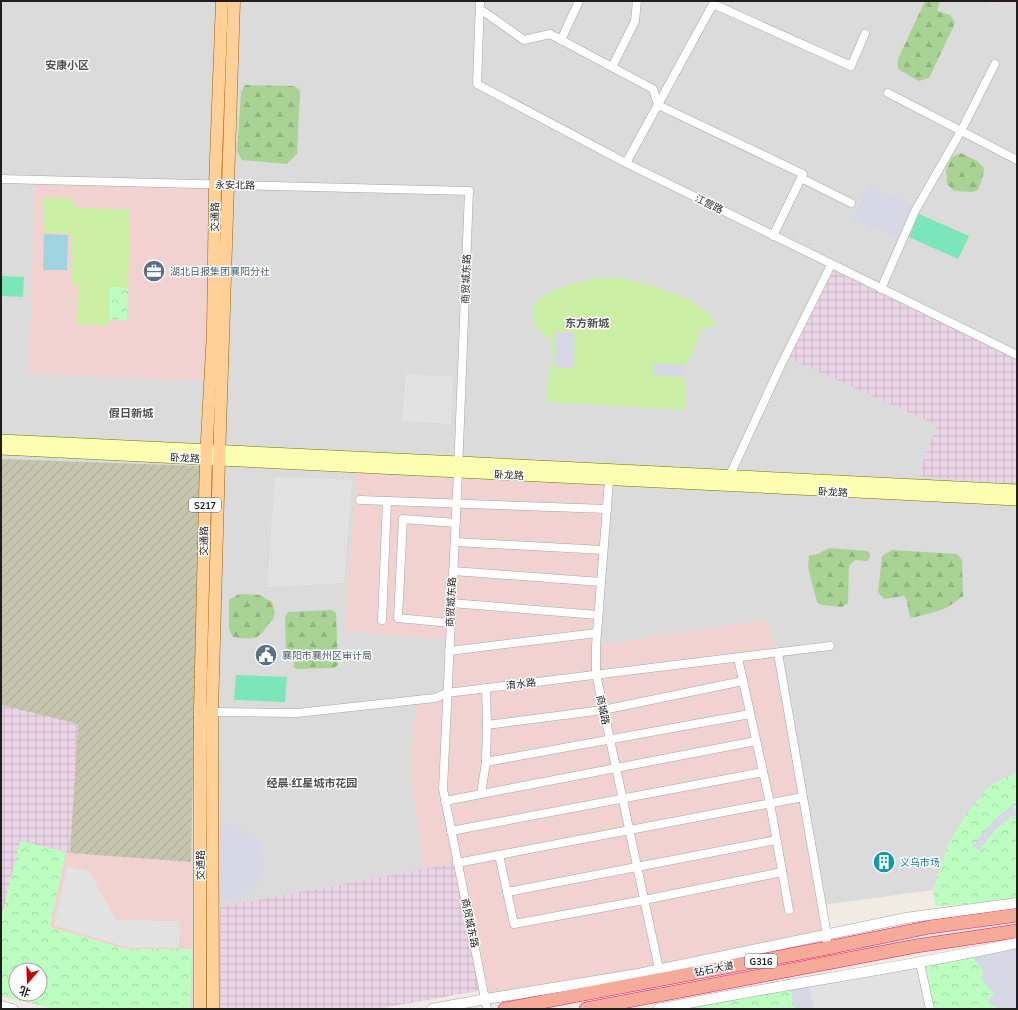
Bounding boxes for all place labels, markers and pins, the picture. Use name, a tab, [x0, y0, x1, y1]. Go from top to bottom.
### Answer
office icon: 湖北日报集团襄阳分社	[141, 258, 167, 284]
place label: 湖北日报集团襄阳分社	[170, 265, 270, 278]
public building icon: 襄阳市襄州区审计局	[253, 642, 279, 668]
place label: 襄阳市襄州区审计局	[282, 649, 372, 662]
building icon: 义乌市场	[871, 849, 897, 875]
place label: 义乌市场	[900, 856, 940, 869]

